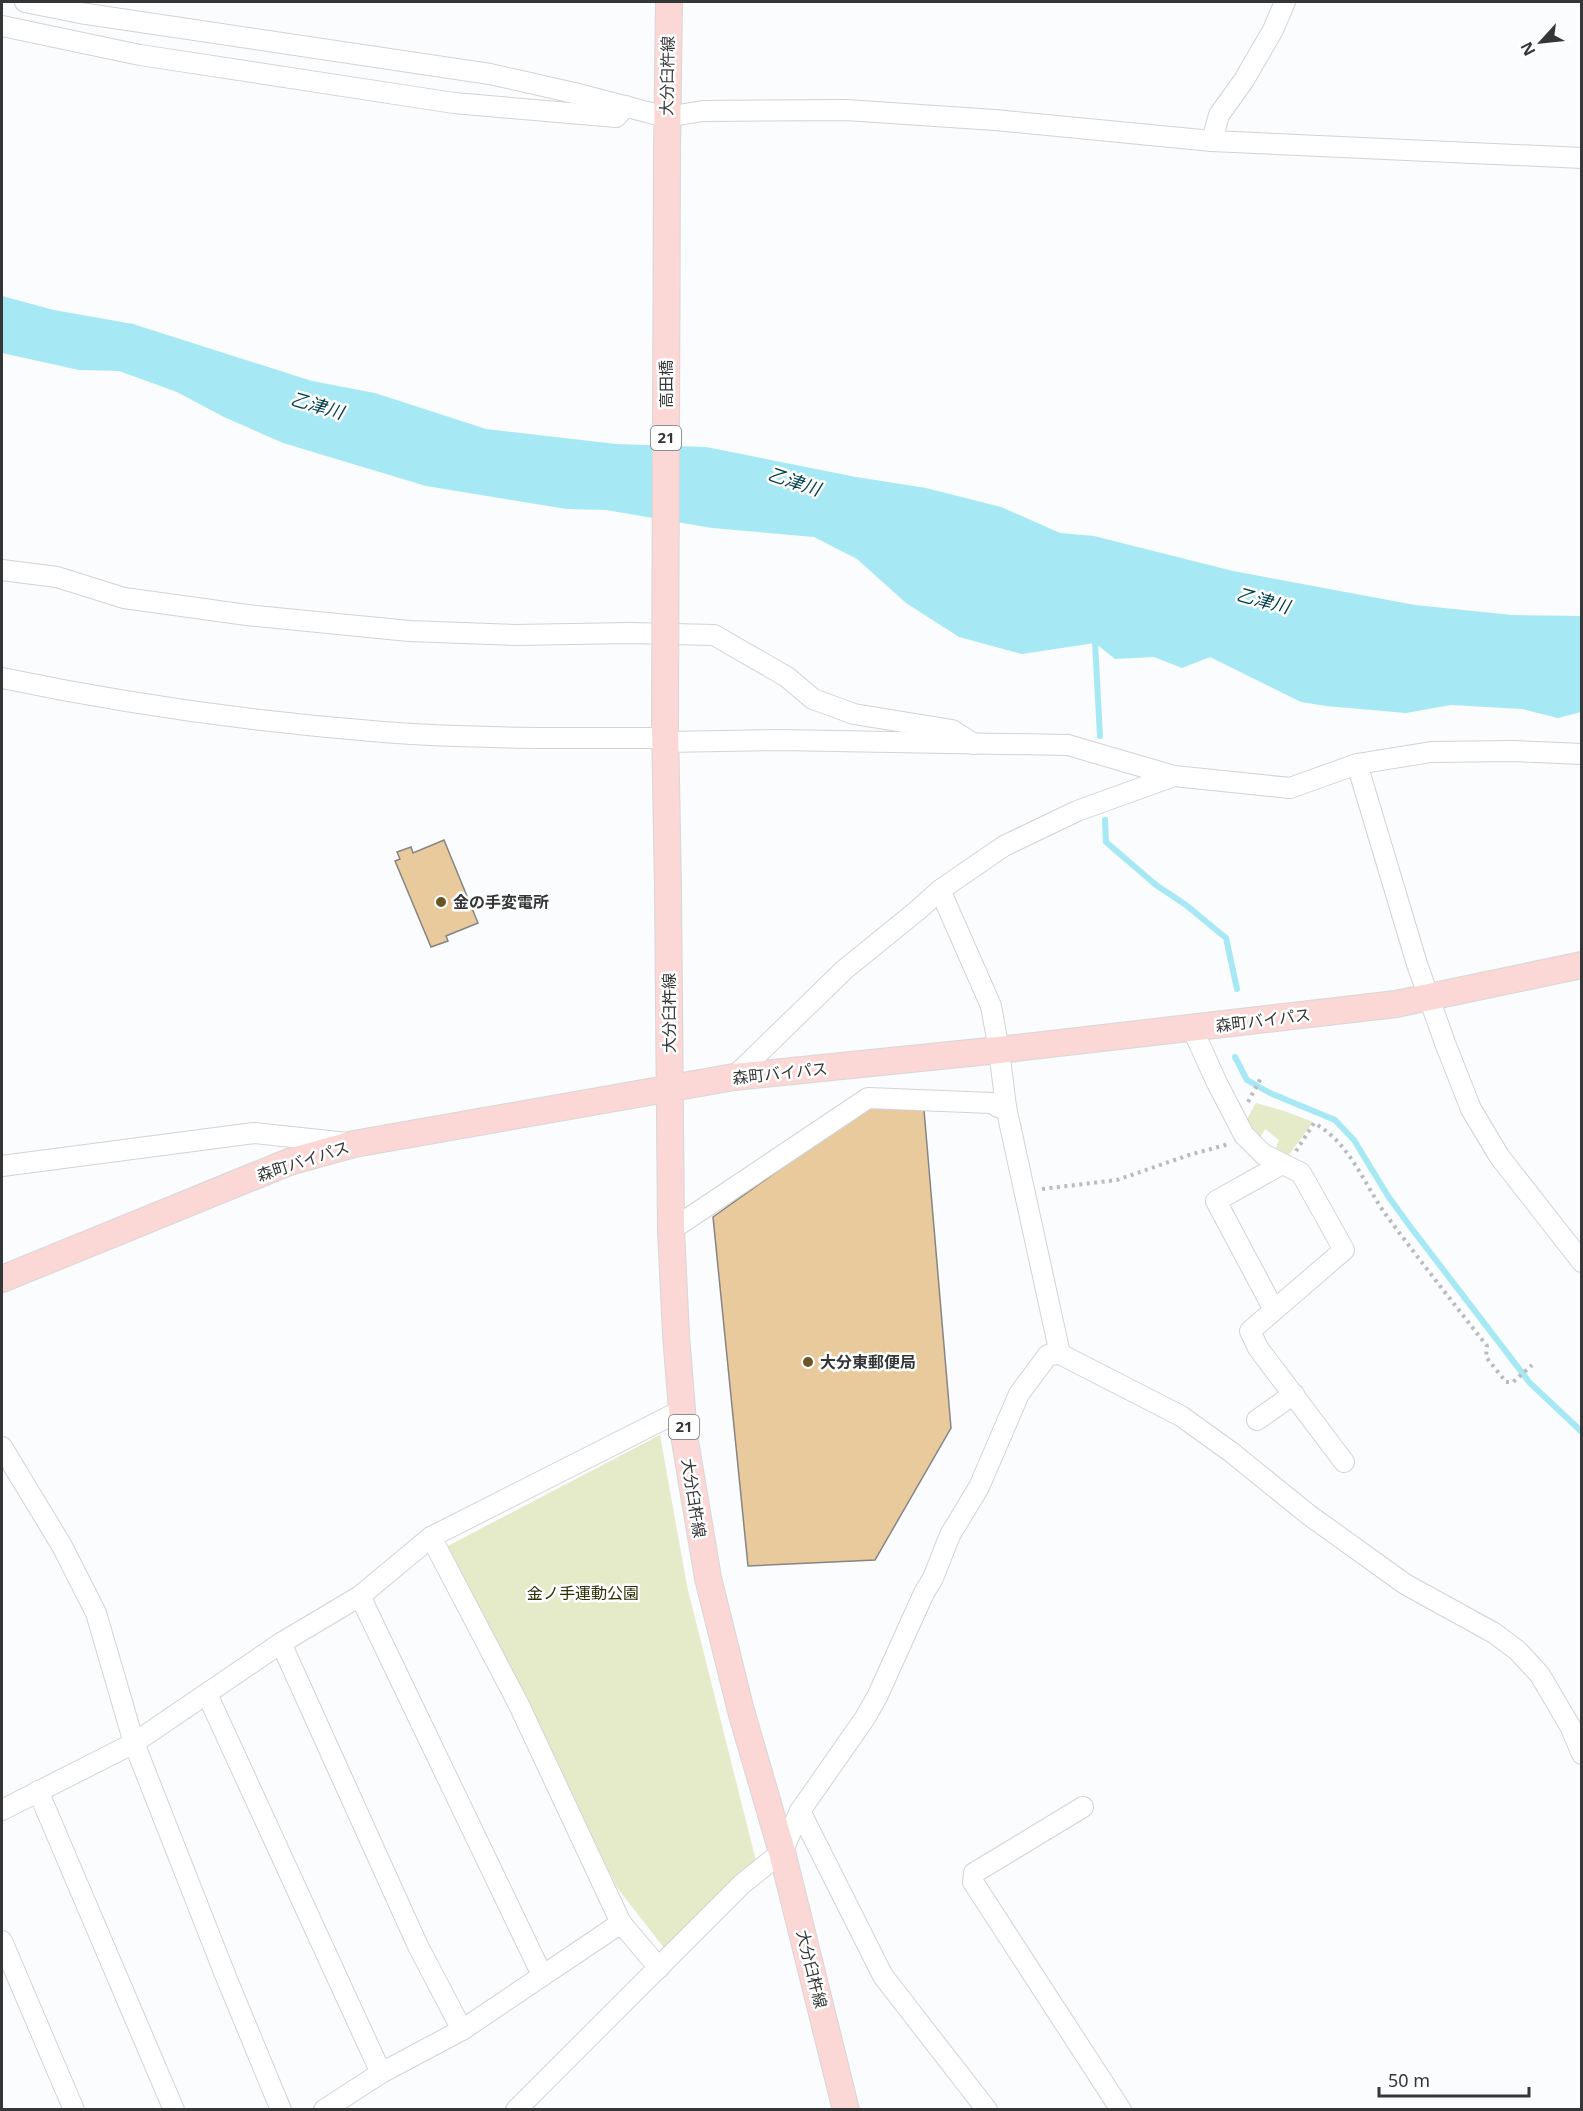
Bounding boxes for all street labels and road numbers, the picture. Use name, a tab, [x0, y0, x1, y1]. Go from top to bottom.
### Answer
street label: 大分臼杵線	[655, 36, 679, 116]
street label: 高田橋	[655, 360, 677, 408]
road number: 21	[651, 426, 681, 450]
street label: 大分臼杵線	[658, 973, 680, 1053]
street label: 森町バイパス	[1214, 1003, 1312, 1037]
street label: 森町バイパス	[731, 1057, 829, 1089]
street label: 森町バイパス	[254, 1136, 352, 1186]
road number: 21	[669, 1415, 699, 1439]
street label: 大分臼杵線	[677, 1457, 711, 1539]
street label: 大分臼杵線	[792, 1928, 832, 2010]

